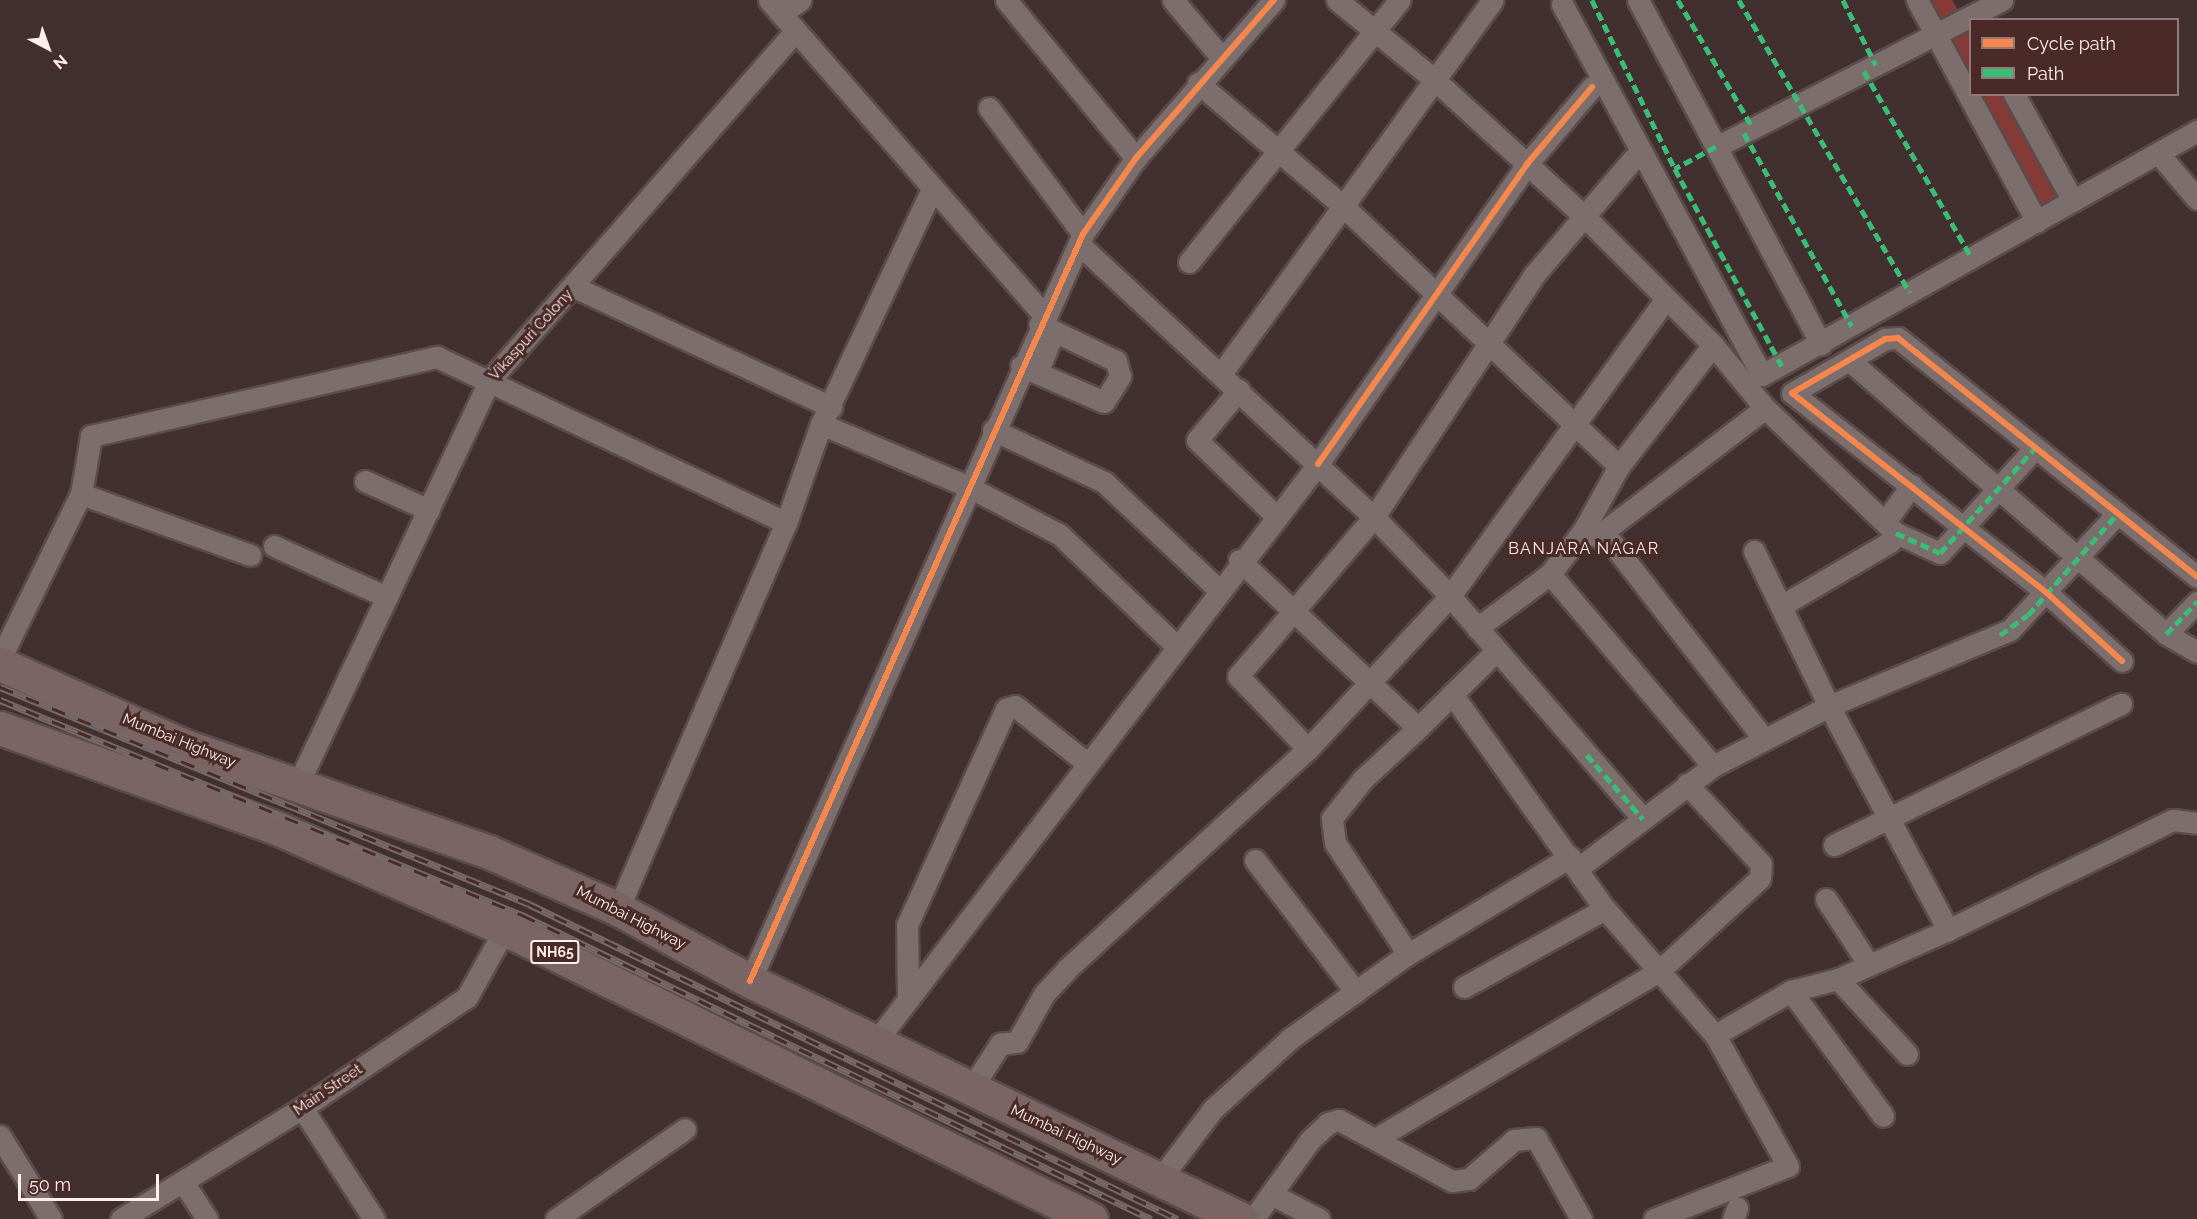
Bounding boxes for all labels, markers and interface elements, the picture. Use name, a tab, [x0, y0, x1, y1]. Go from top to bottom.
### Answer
north arrow	[18, 18, 78, 78]
legend	[1969, 18, 2179, 96]
text: Cycle path	[2027, 33, 2116, 54]
text: N	[49, 51, 71, 73]
text: Path	[2027, 63, 2064, 84]
street label: Vikaspuri Colony	[485, 286, 577, 384]
district label: BANJARA NAGAR	[1508, 539, 1660, 559]
street label: Mumbai Highway	[120, 710, 238, 772]
street label: Mumbai Highway	[573, 883, 689, 953]
road number: NH65	[530, 941, 580, 963]
street label: Main Street	[290, 1061, 366, 1119]
street label: Mumbai Highway	[1008, 1101, 1124, 1169]
scale bar	[21, 1162, 162, 1200]
text: 50 m	[29, 1174, 71, 1195]

